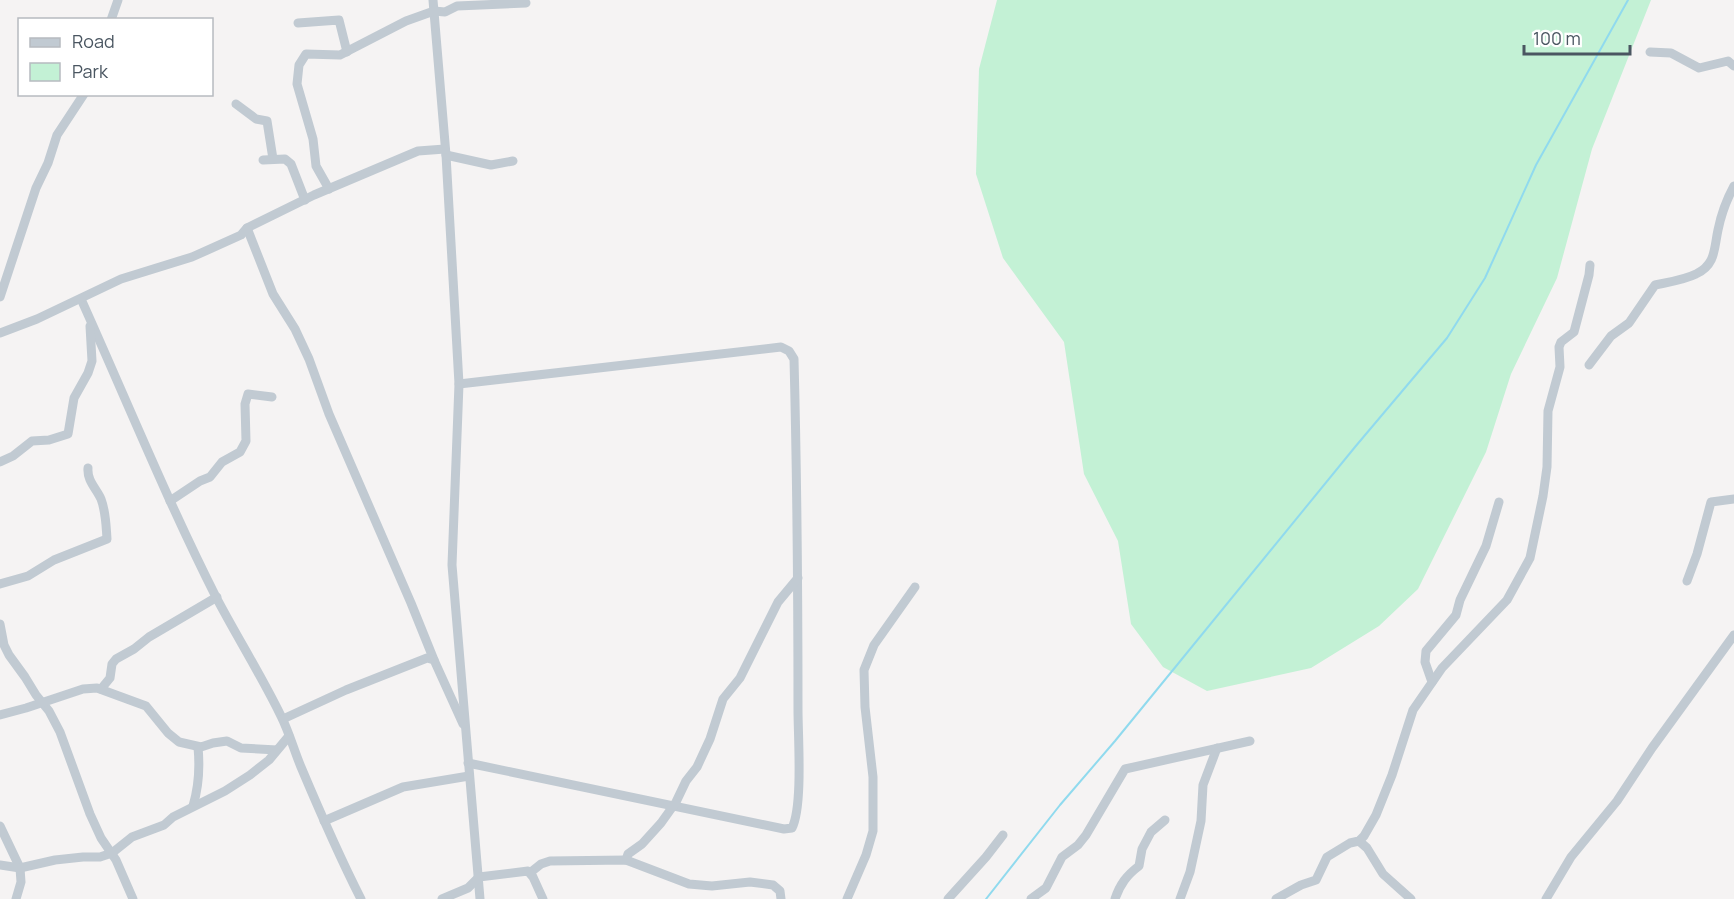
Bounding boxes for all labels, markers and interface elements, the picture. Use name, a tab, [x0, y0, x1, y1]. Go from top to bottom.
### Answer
legend	[18, 18, 213, 96]
scale bar	[1524, 18, 1630, 56]
text: 100 m	[1533, 26, 1581, 50]
text: Road	[72, 29, 115, 53]
text: Park	[72, 59, 109, 83]

